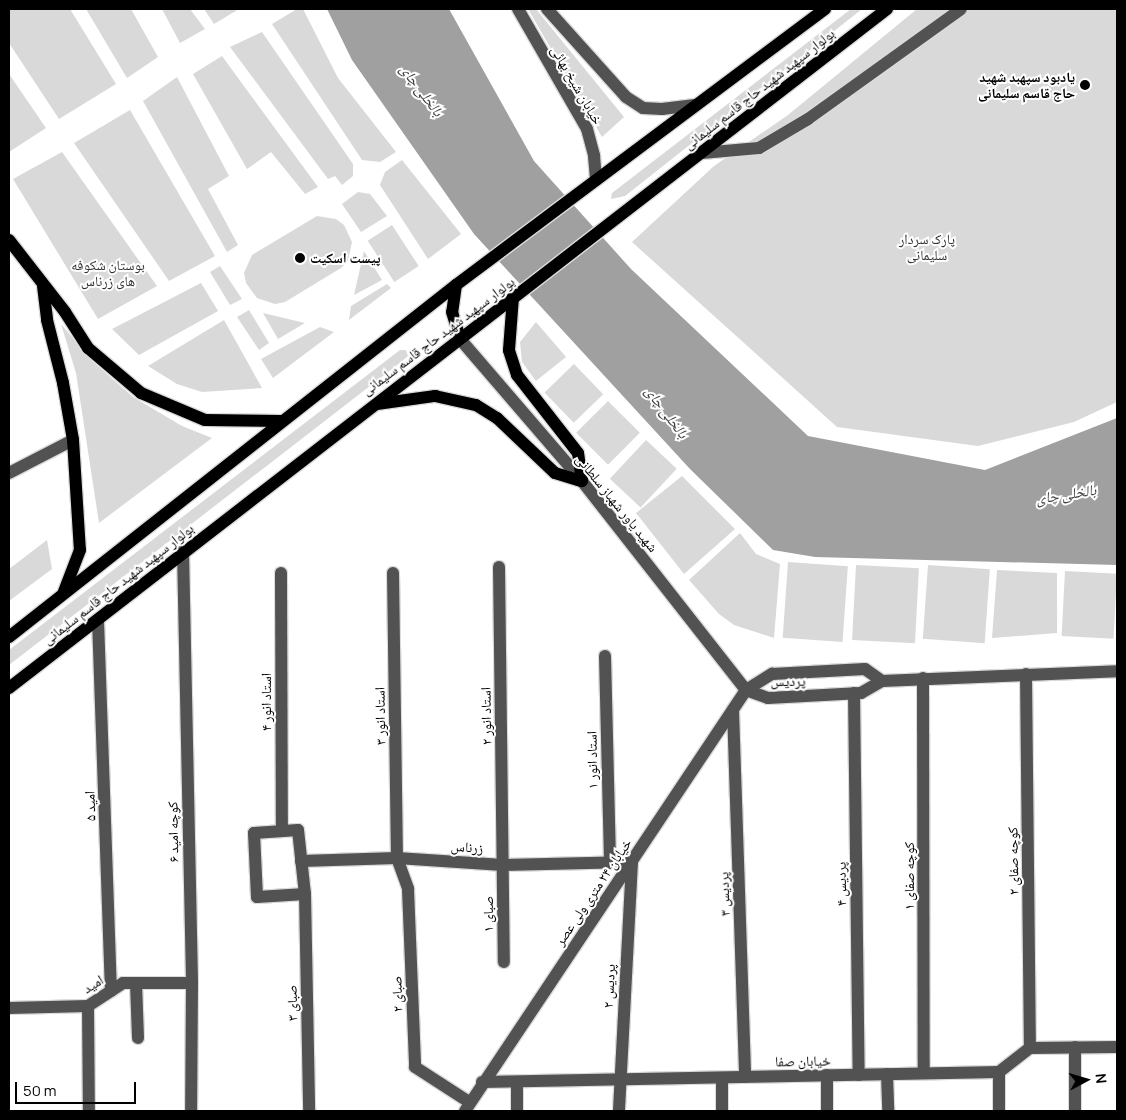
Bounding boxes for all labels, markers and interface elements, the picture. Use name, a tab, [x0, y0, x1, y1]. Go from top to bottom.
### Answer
street label: بولوار سپهبد شهید حاج قاسم سلیمانی	[680, 25, 838, 153]
street label: خیابان شیخ بهائی	[548, 42, 606, 128]
water label: بالخلی چای	[397, 60, 447, 120]
place label: یادبود سپهبد شهید حاج قاسم سلیمانی	[978, 69, 1075, 102]
marker: یادبود سپهبد شهید حاج قاسم سلیمانی	[1079, 79, 1091, 91]
park label: پارک سردار سلیمانی	[899, 231, 955, 264]
place label: پیست اسکیت	[310, 250, 381, 266]
marker: پیست اسکیت	[294, 252, 306, 264]
park label: بوستان شکوفه های زرناس	[71, 257, 145, 290]
street label: بولوار سپهبد شهید حاج قاسم سلیمانی	[358, 273, 518, 399]
water label: بالخلی چای	[642, 382, 692, 442]
street label: شهید یاور شهباز سلطانی	[572, 451, 662, 555]
water label: بالخلی چای	[1035, 480, 1097, 508]
street label: بولوار سپهبد شهید حاج قاسم سلیمانی	[39, 520, 197, 648]
street label: پردیس	[770, 672, 806, 690]
street label: استاد انور ۴	[258, 673, 274, 731]
street label: استاد انور ۳	[371, 687, 389, 745]
street label: استاد انور ۲	[477, 687, 495, 745]
street label: استاد انور ۱	[583, 731, 601, 789]
street label: امید ۵	[81, 790, 99, 822]
street label: کوچه امید ۶	[164, 801, 182, 863]
street label: کوچه صفای ۲	[1004, 827, 1022, 895]
street label: خیابان ۲۴ متری ولی عصر	[551, 835, 635, 949]
street label: زرناس	[450, 837, 484, 857]
street label: کوچه صفای ۱	[901, 842, 917, 910]
street label: پردیس ۴	[832, 862, 850, 906]
street label: پردیس ۳	[715, 872, 733, 916]
street label: صبای ۱	[480, 896, 496, 932]
street label: پردیس ۲	[599, 963, 619, 1009]
street label: امید	[79, 971, 107, 997]
street label: صبای ۲	[388, 976, 406, 1012]
street label: صبای ۳	[283, 985, 301, 1021]
street label: خیابان صفا	[775, 1052, 831, 1070]
north arrow	[1061, 1055, 1111, 1105]
scale bar	[18, 1072, 139, 1104]
text: N	[1091, 1072, 1111, 1084]
text: 50 m	[23, 1080, 57, 1101]

